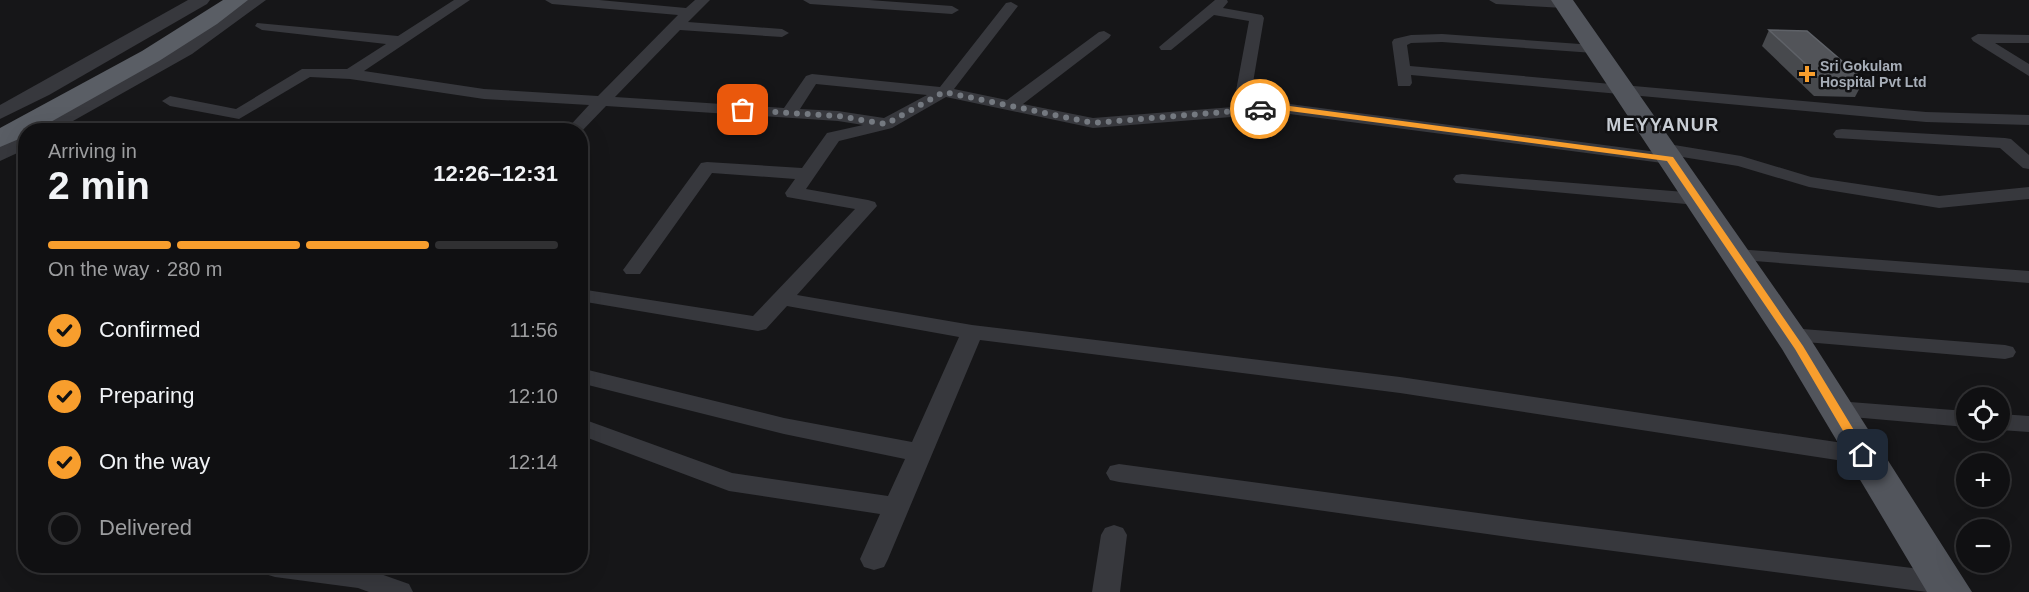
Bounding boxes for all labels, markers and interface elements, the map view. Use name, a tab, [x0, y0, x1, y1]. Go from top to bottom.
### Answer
place label: Sri Gokulam Hospital Pvt Ltd	[1820, 58, 1927, 90]
marker: Sri Gokulam Hospital Pvt Ltd	[1798, 65, 1816, 83]
courier	[1230, 79, 1290, 139]
pin	[717, 84, 768, 135]
icon: bag	[726, 93, 759, 126]
icon: car	[1244, 93, 1277, 126]
district label: MEYYANUR	[1606, 115, 1720, 135]
text: Arriving in	[48, 140, 137, 162]
text: 12:26–12:31	[433, 161, 558, 186]
text: 2 min	[48, 164, 150, 207]
text: On the way · 280 m	[48, 258, 223, 280]
icon: check	[48, 314, 81, 347]
text: Confirmed	[99, 317, 200, 342]
text: 11:56	[509, 319, 558, 341]
icon: check	[48, 380, 81, 413]
text: Preparing	[99, 383, 194, 408]
text: 12:10	[508, 385, 558, 407]
map controls	[1956, 387, 2010, 573]
button: locate	[1956, 387, 2010, 441]
pin	[1837, 429, 1888, 480]
icon: home	[1846, 438, 1879, 471]
icon: check	[48, 446, 81, 479]
text: On the way	[99, 449, 210, 474]
text: 12:14	[508, 451, 558, 473]
button: +	[1956, 453, 2010, 507]
text: Delivered	[99, 515, 192, 540]
button: −	[1956, 519, 2010, 573]

